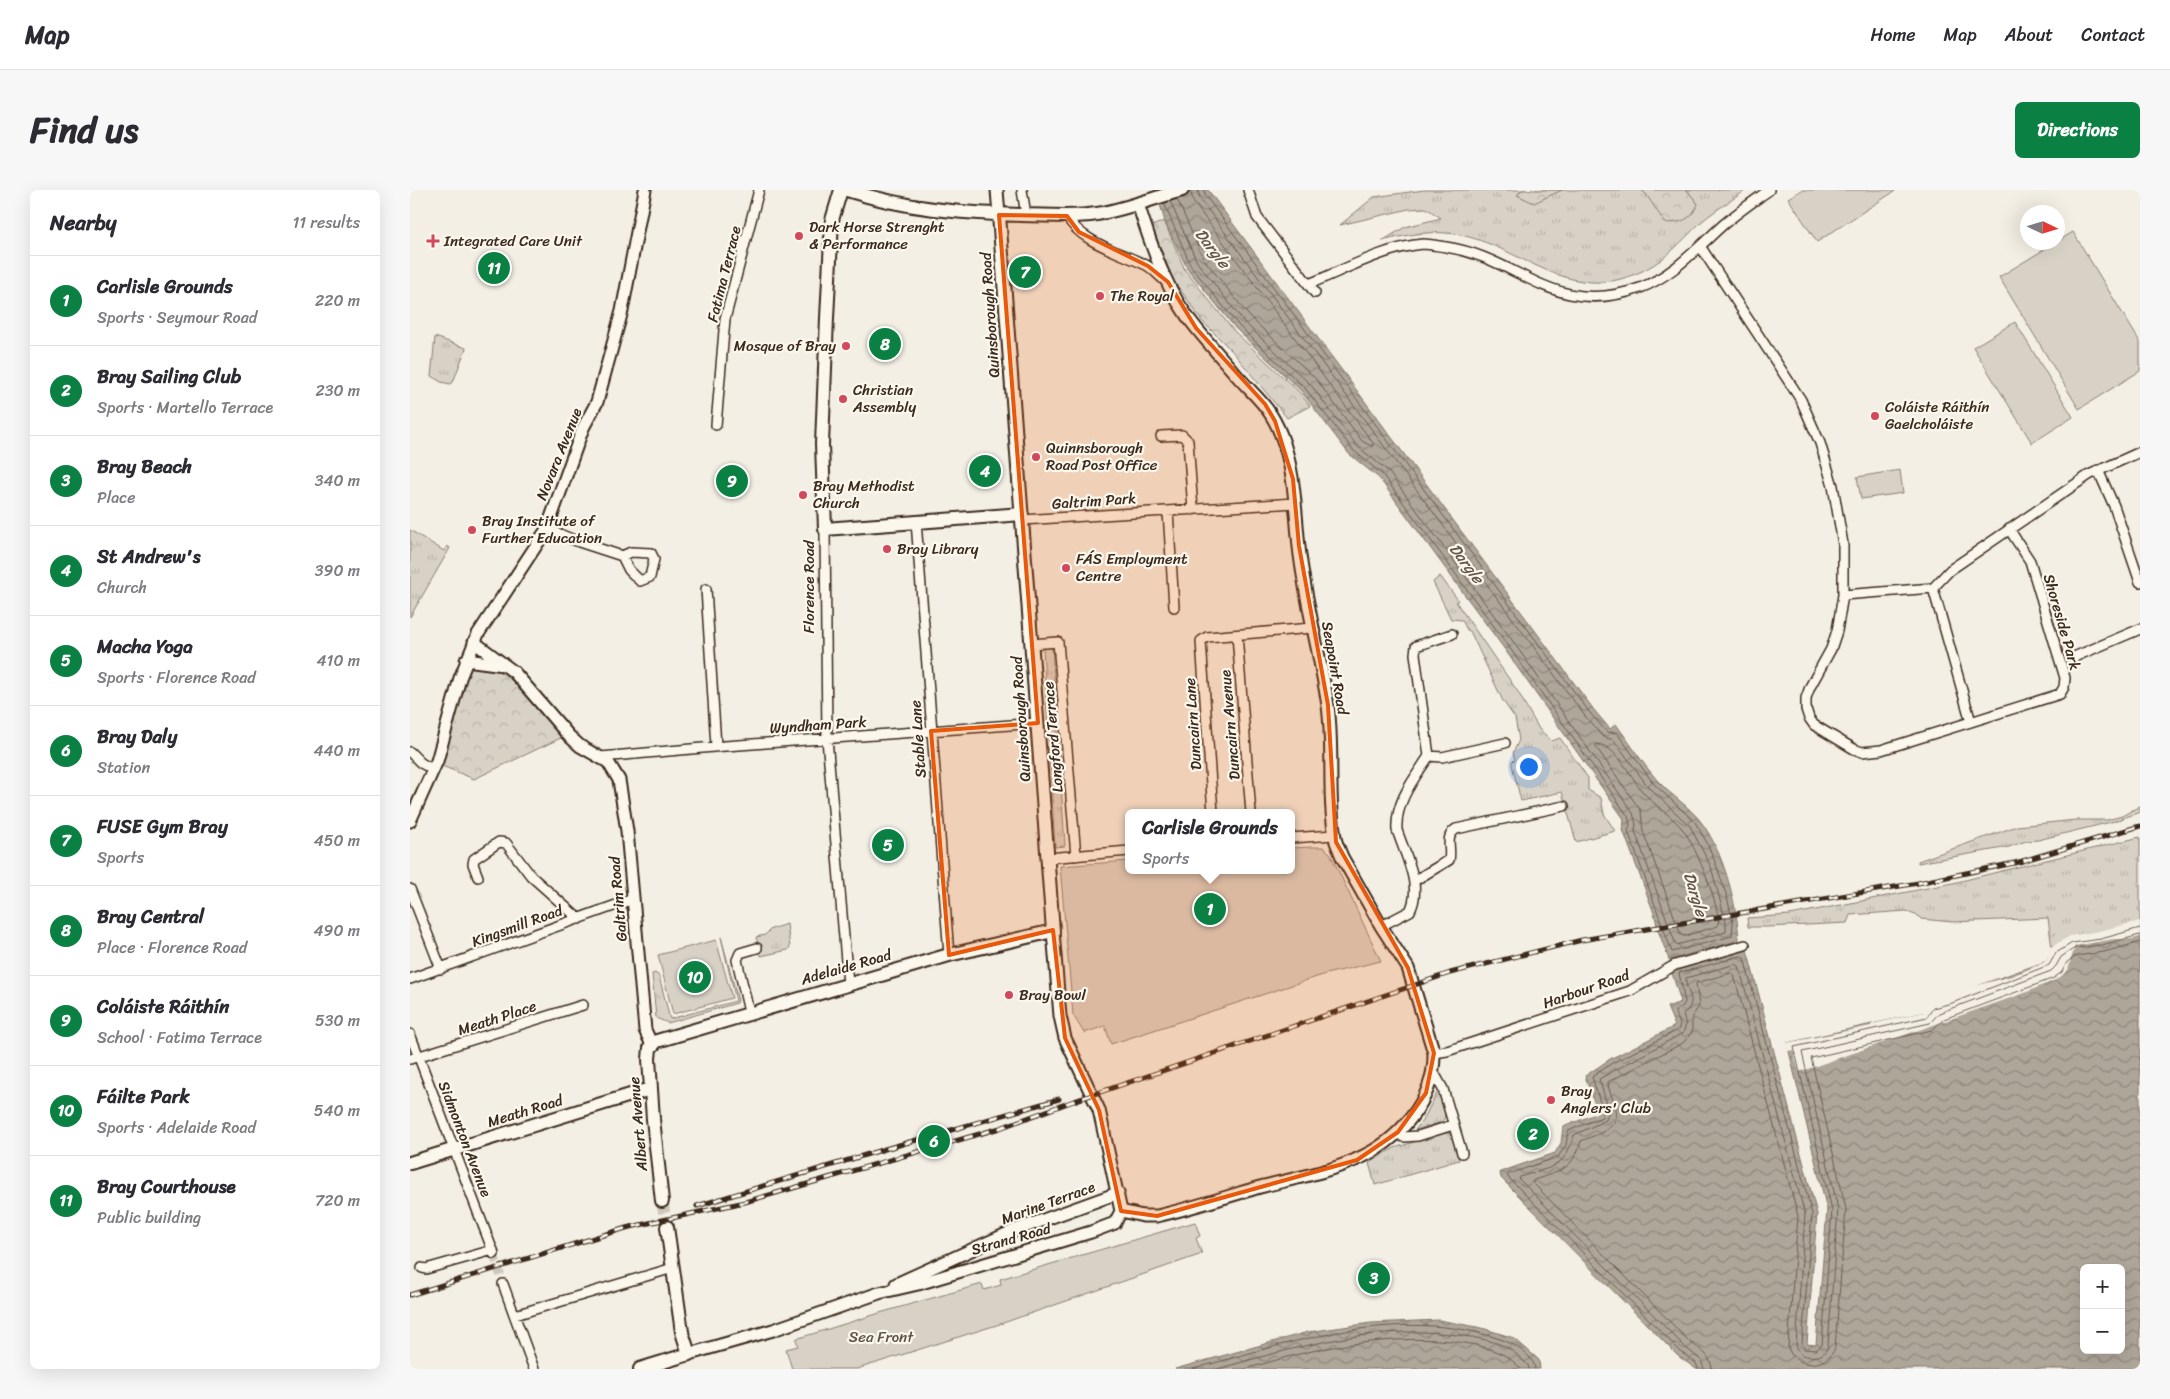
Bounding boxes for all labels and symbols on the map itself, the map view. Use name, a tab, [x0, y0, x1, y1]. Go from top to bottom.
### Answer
north arrow	[2020, 205, 2065, 250]
place label: Dark Horse Strenght & Performance	[809, 214, 945, 257]
water label: Dargle	[1187, 222, 1239, 276]
street label: Fatima Terrace	[699, 223, 749, 325]
place label: Integrated Care Unit	[443, 228, 583, 254]
marker: Dark Horse Strenght & Performance	[793, 230, 805, 242]
marker: Integrated Care Unit	[426, 234, 440, 248]
pin: 11	[478, 249, 510, 287]
street label: Quinsborough Road	[973, 250, 1007, 378]
pin: 7	[1009, 253, 1041, 291]
place label: The Royal	[1110, 283, 1175, 309]
marker: The Royal	[1094, 290, 1106, 302]
pin: 8	[869, 325, 901, 363]
place label: Mosque of Bray	[734, 333, 836, 359]
marker: Mosque of Bray	[840, 340, 852, 352]
place label: Christian Assembly	[852, 377, 916, 420]
marker: Christian Assembly	[837, 393, 849, 405]
place label: Coláiste Ráithín Gaelcholáiste	[1885, 394, 1989, 437]
street label: Novara Avenue	[529, 404, 589, 504]
marker: Coláiste Ráithín Gaelcholáiste	[1869, 410, 1881, 422]
place label: Quinnsborough Road Post Office	[1046, 435, 1158, 478]
marker: Quinnsborough Road Post Office	[1030, 451, 1042, 463]
pin: 4	[969, 452, 1001, 490]
pin: 9	[716, 462, 748, 500]
place label: Bray Methodist Church	[813, 473, 915, 516]
street label: Galtrim Park	[1051, 485, 1137, 517]
marker: Bray Methodist Church	[797, 489, 809, 501]
place label: Bray Institute of Further Education	[482, 508, 602, 551]
marker: Bray Institute of Further Education	[466, 524, 478, 536]
place label: Bray Library	[897, 536, 979, 562]
water label: Dargle	[1441, 537, 1493, 591]
street label: Florence Road	[796, 539, 822, 633]
marker: Bray Library	[881, 543, 893, 555]
place label: FÁS Employment Centre	[1076, 546, 1188, 589]
marker: FÁS Employment Centre	[1060, 562, 1072, 574]
street label: Shoreside Park	[2036, 571, 2088, 673]
street label: Seapoint Road	[1314, 619, 1356, 718]
street label: Quinsborough Road	[1004, 654, 1038, 782]
street label: Duncairn Avenue	[1212, 669, 1248, 781]
street label: Duncairn Lane	[1177, 677, 1209, 771]
street label: Longford Terrace	[1035, 680, 1071, 794]
street label: Stable Lane	[902, 699, 934, 779]
street label: Wyndham Park	[769, 709, 868, 741]
your location	[1516, 754, 1542, 780]
pin: 5	[872, 826, 904, 864]
street label: Galtrim Road	[601, 854, 635, 943]
water label: Dargle	[1675, 868, 1716, 922]
pin: 1	[1194, 890, 1226, 928]
street label: Kingsmill Road	[468, 897, 567, 954]
street label: Adelaide Road	[797, 941, 895, 993]
pin: 10	[679, 958, 711, 996]
street label: Harbour Road	[1539, 962, 1634, 1016]
place label: Bray Bowl	[1019, 982, 1086, 1008]
marker: Bray Bowl	[1003, 989, 1015, 1001]
street label: Meath Place	[454, 993, 540, 1043]
street label: Albert Avenue	[621, 1075, 655, 1173]
street label: Sidmonton Avenue	[431, 1077, 499, 1201]
place label: Bray Anglers' Club	[1560, 1078, 1651, 1121]
street label: Meath Road	[484, 1087, 567, 1135]
marker: Bray Anglers' Club	[1545, 1094, 1557, 1106]
pin: 2	[1517, 1115, 1549, 1153]
pin: 6	[918, 1122, 950, 1160]
street label: Marine Terrace	[997, 1174, 1099, 1232]
street label: Strand Road	[968, 1215, 1055, 1263]
pin: 3	[1358, 1259, 1390, 1297]
park label: Sea Front	[849, 1324, 914, 1350]

